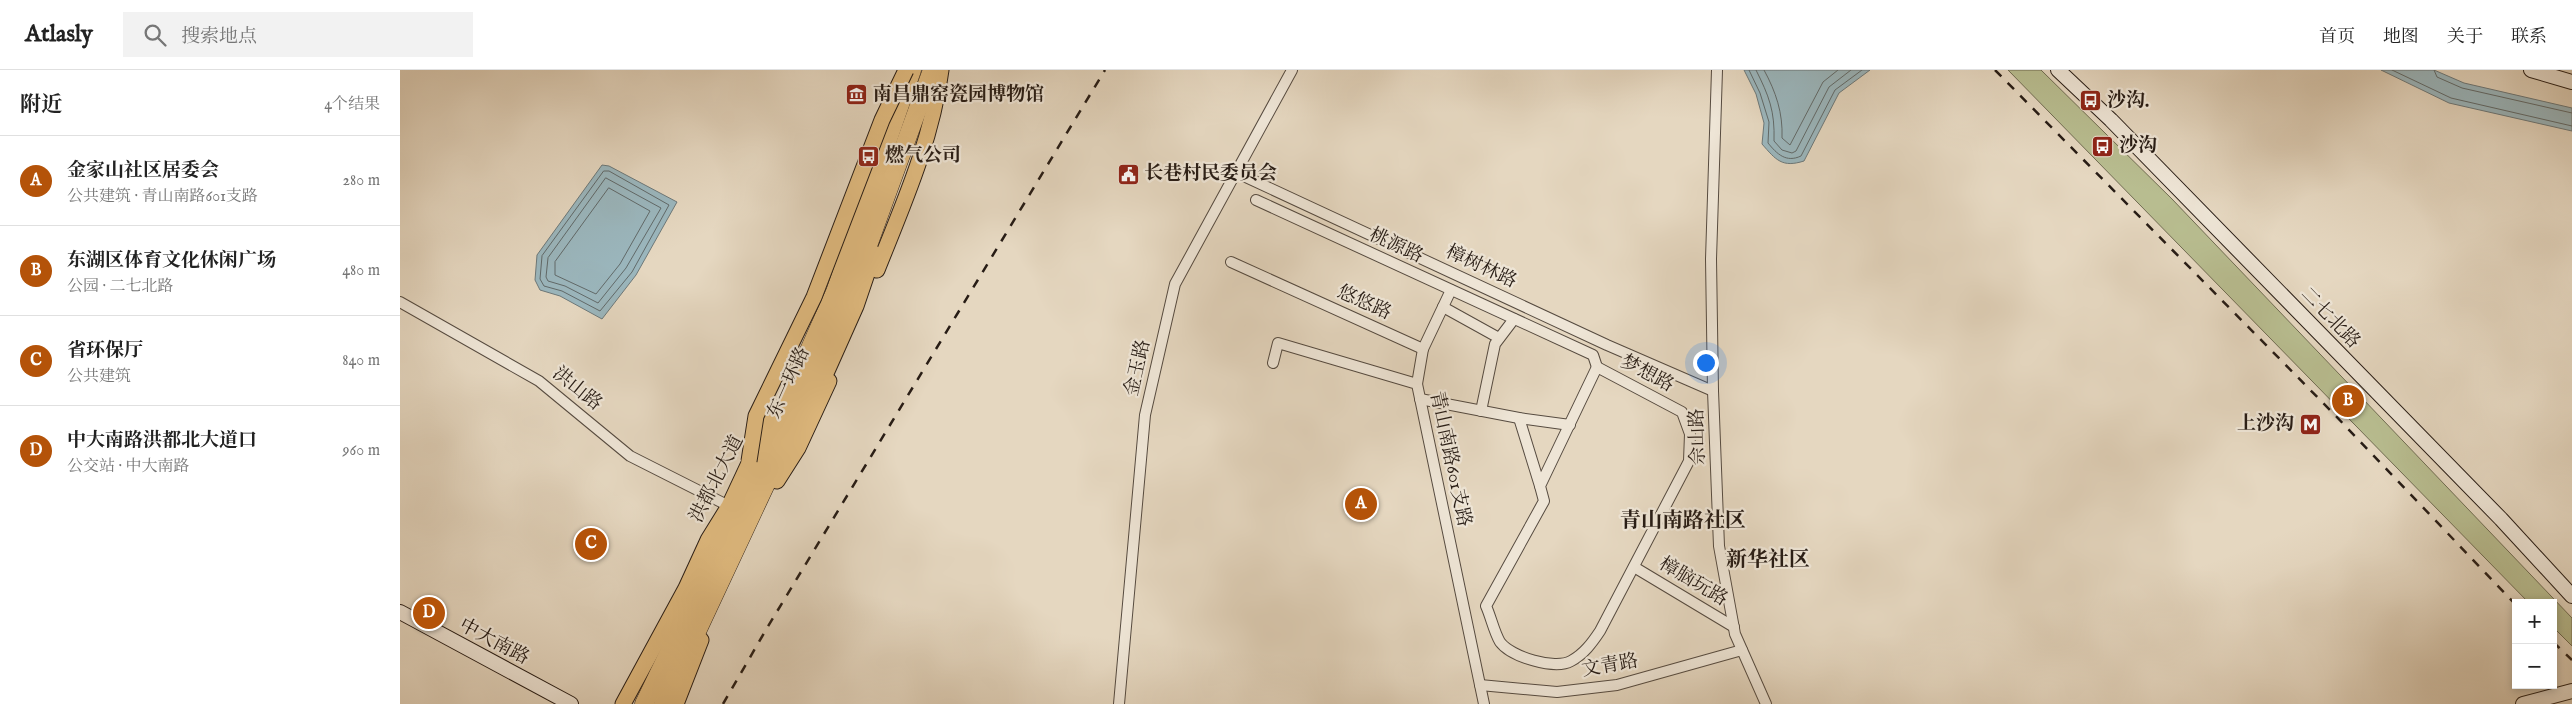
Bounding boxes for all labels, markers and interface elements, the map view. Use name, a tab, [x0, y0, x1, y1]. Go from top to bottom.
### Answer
search box	[123, 12, 473, 57]
text: Atlasly	[25, 19, 93, 50]
icon: search	[141, 21, 169, 49]
text: 搜索地点	[181, 25, 257, 49]
text: 首页	[2319, 26, 2355, 49]
text: 地图	[2383, 26, 2419, 49]
text: 关于	[2447, 26, 2483, 49]
text: 联系	[2511, 26, 2547, 49]
museum icon: 南昌鼎窑瓷园博物馆	[845, 83, 869, 107]
place label: 南昌鼎窑瓷园博物馆	[873, 83, 1044, 107]
bus stop icon: 沙沟.	[2079, 89, 2103, 113]
place label: 沙沟.	[2107, 89, 2149, 113]
text: 附近	[20, 92, 62, 119]
text: 4个结果	[324, 95, 380, 115]
bus stop icon: 沙沟	[2091, 134, 2115, 158]
place label: 沙沟	[2119, 134, 2157, 158]
bus stop icon: 燃气公司	[857, 144, 881, 168]
place label: 燃气公司	[885, 144, 961, 168]
text: 金家山社区居委会	[67, 159, 219, 183]
public building icon: 长巷村民委员会	[1116, 162, 1140, 186]
place label: 长巷村民委员会	[1144, 162, 1277, 186]
text: A	[31, 171, 41, 191]
text: 280 m	[343, 171, 380, 191]
text: 公共建筑 · 青山南路601支路	[67, 187, 258, 207]
street label: 桃源路	[1365, 223, 1427, 269]
street label: 樟树林路	[1441, 240, 1521, 294]
text: 东湖区体育文化休闲广场	[67, 249, 276, 273]
text: B	[31, 261, 41, 281]
text: 480 m	[342, 261, 380, 281]
text: 公园 · 二七北路	[67, 277, 174, 297]
street label: 悠悠路	[1333, 280, 1395, 326]
street label: 二七北路	[2295, 282, 2365, 354]
street label: 金玉路	[1120, 338, 1156, 398]
text: 省环保厅	[67, 339, 143, 363]
street label: 东一环路	[763, 343, 815, 423]
street label: 梦想路	[1616, 350, 1678, 398]
your location	[1693, 350, 1719, 376]
text: C	[30, 351, 42, 371]
text: 840 m	[342, 351, 380, 371]
street label: 洪山路	[547, 362, 607, 416]
text: 公共建筑	[67, 367, 131, 387]
pin: B	[2332, 382, 2364, 420]
street label: 青山南路601支路	[1424, 389, 1476, 529]
street label: 佘山路	[1685, 408, 1711, 466]
place label: 上沙沟	[2237, 412, 2294, 436]
metro station icon: 上沙沟	[2298, 412, 2322, 436]
text: 中大南路洪都北大道口	[67, 429, 257, 453]
street label: 洪都北大道	[685, 431, 749, 527]
text: D	[30, 441, 42, 461]
text: 960 m	[343, 441, 380, 461]
text: 公交站 · 中大南路	[67, 457, 190, 477]
pin: A	[1345, 485, 1377, 523]
district label: 青山南路社区	[1620, 508, 1746, 535]
pin: C	[575, 525, 607, 563]
district label: 新华社区	[1726, 547, 1810, 574]
street label: 樟脑玩路	[1654, 552, 1732, 612]
pin: D	[413, 594, 445, 632]
map controls	[2512, 599, 2557, 689]
button: +	[2512, 599, 2557, 644]
street label: 中大南路	[455, 614, 533, 670]
button: −	[2512, 644, 2557, 689]
street label: 文青路	[1580, 649, 1640, 683]

